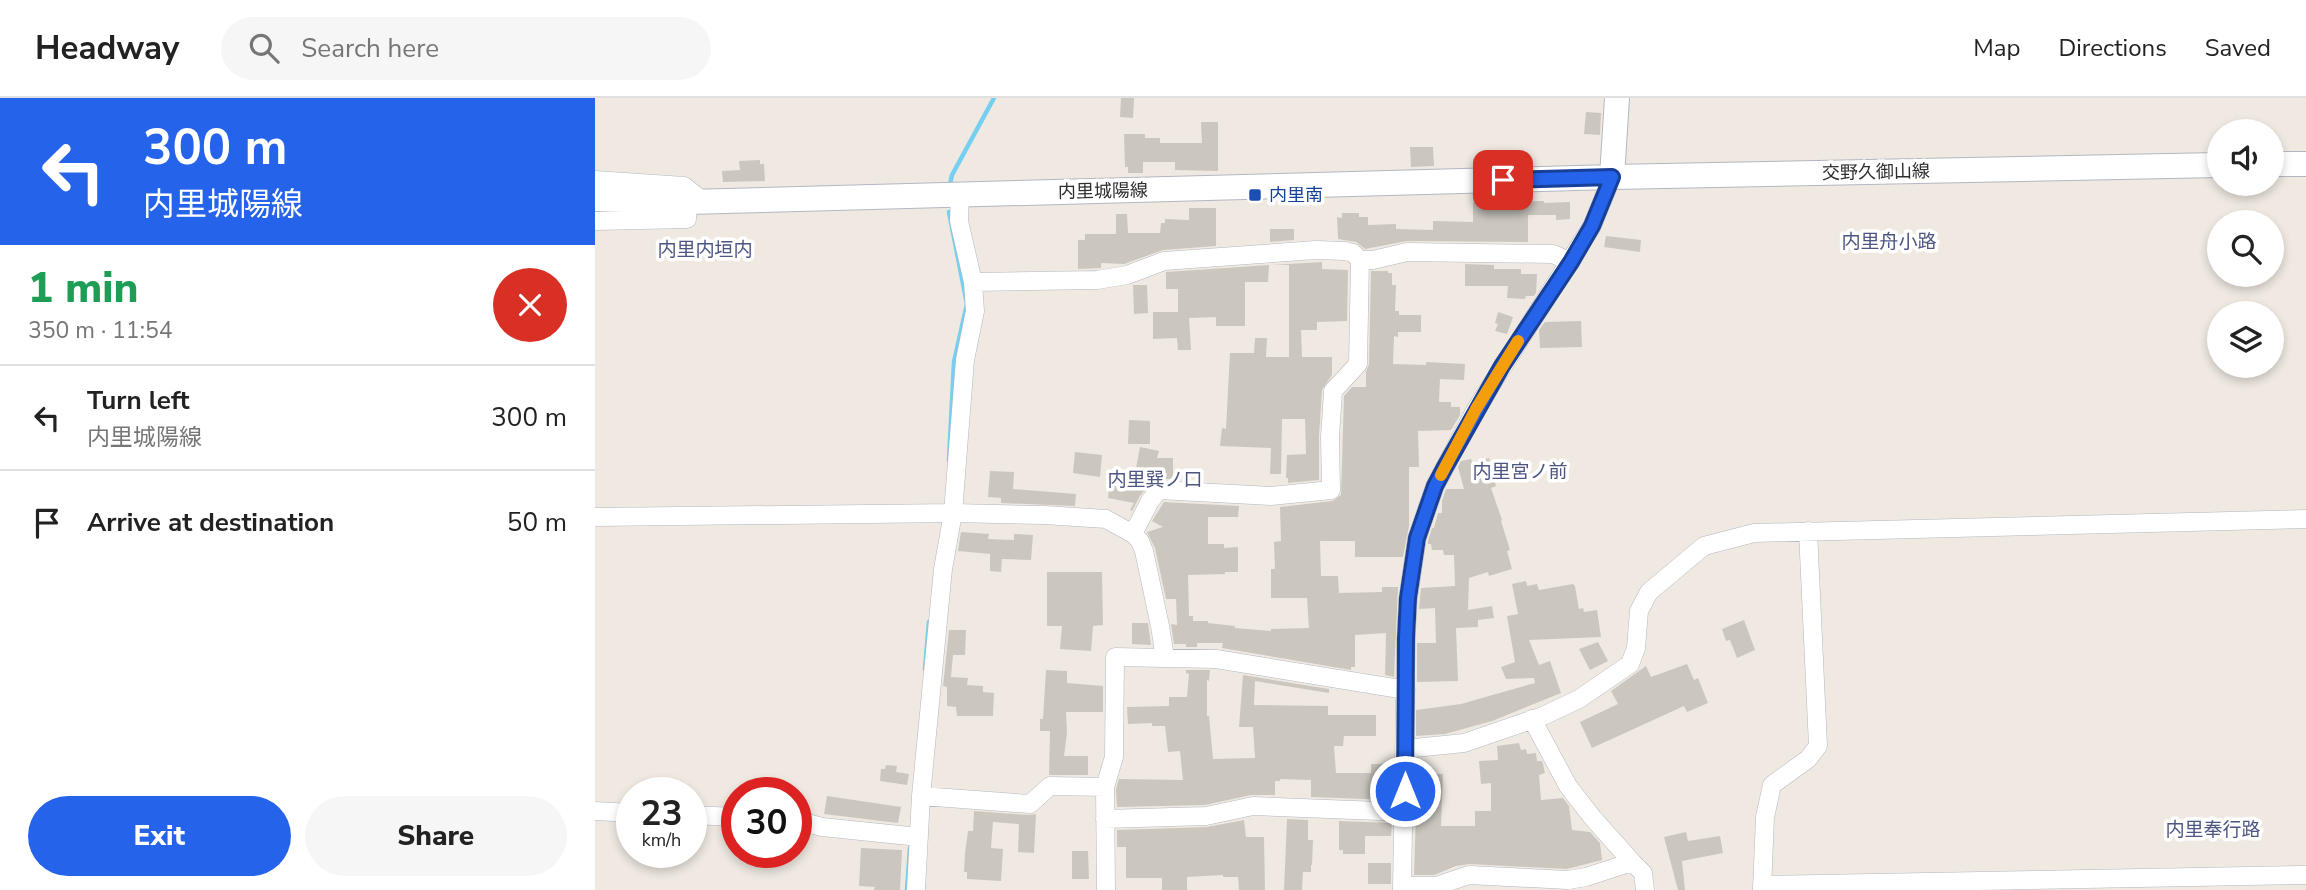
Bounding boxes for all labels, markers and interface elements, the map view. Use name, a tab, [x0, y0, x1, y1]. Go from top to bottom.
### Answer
search box	[221, 17, 711, 80]
text: Headway	[35, 26, 179, 71]
icon: search	[245, 29, 283, 67]
text: Search here	[301, 31, 439, 66]
text: Map	[1973, 32, 2020, 64]
text: Directions	[2058, 32, 2167, 64]
text: Saved	[2205, 32, 2271, 64]
text: 300 m	[143, 114, 287, 181]
map controls	[2207, 119, 2284, 378]
button: sound	[2207, 119, 2284, 196]
icon: left	[28, 126, 119, 217]
pin	[1473, 150, 1533, 210]
street label: 交野久御山線	[1822, 159, 1930, 185]
icon: arrive	[1484, 161, 1522, 199]
street label: 内里城陽線	[1058, 178, 1148, 204]
text: 内里城陽線	[143, 183, 303, 226]
place label: 内里南	[1269, 183, 1323, 207]
marker: 内里南	[1247, 187, 1263, 203]
button: search	[2207, 210, 2284, 287]
district label: 内里舟小路	[1841, 229, 1937, 255]
district label: 内里内垣内	[657, 237, 753, 263]
text: 1 min	[28, 260, 138, 317]
button: close	[493, 268, 567, 342]
button: layers	[2207, 301, 2284, 378]
text: 350 m · 11:54	[28, 315, 173, 346]
text: Turn left	[87, 383, 190, 418]
icon: left	[28, 399, 66, 437]
text: 300 m	[491, 400, 567, 435]
text: 内里城陽線	[87, 422, 202, 453]
district label: 内里宮ノ前	[1472, 459, 1568, 485]
district label: 内里巽ノ口	[1107, 467, 1203, 493]
icon: arrive	[28, 504, 66, 542]
text: Arrive at destination	[87, 505, 334, 540]
text: 50 m	[507, 505, 567, 540]
position arrow	[1368, 754, 1442, 828]
speed limit sign: 30	[721, 777, 812, 868]
text: 23	[640, 790, 683, 837]
button: Exit	[28, 796, 291, 876]
button: Share	[305, 796, 567, 876]
district label: 内里奉行路	[2165, 817, 2261, 843]
text: km/h	[642, 828, 681, 852]

